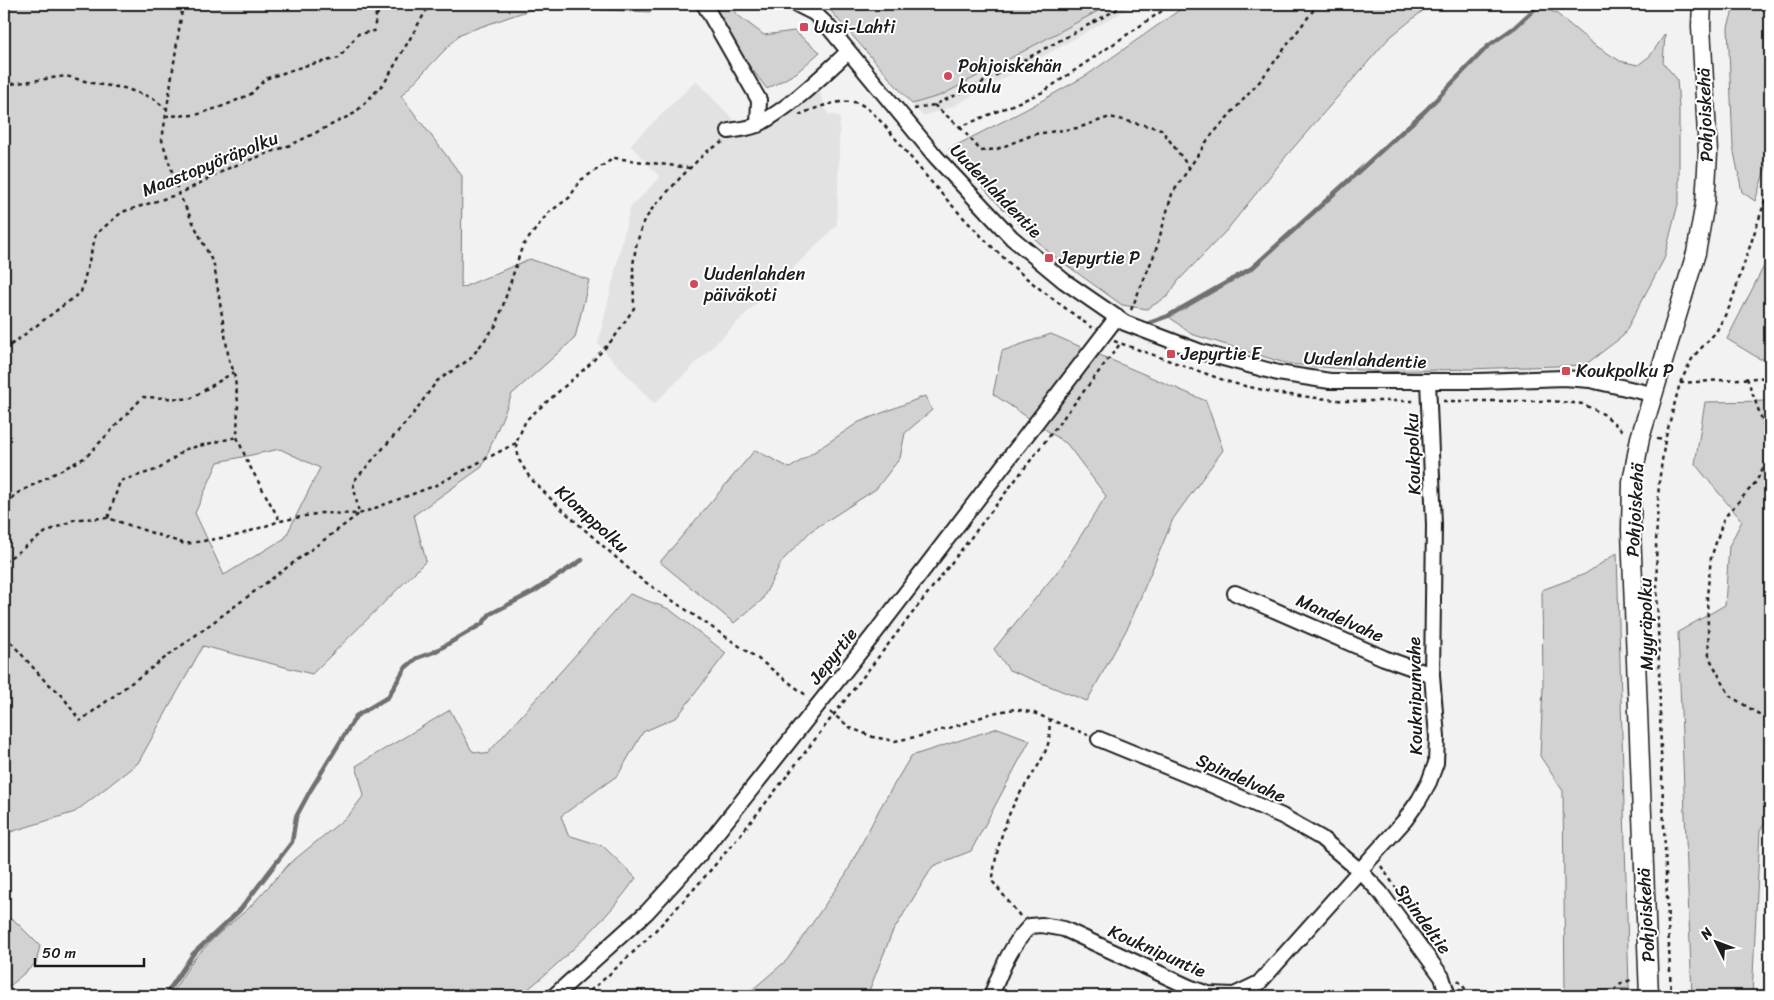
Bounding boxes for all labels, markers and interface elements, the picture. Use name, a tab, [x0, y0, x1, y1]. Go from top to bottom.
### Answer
place label: Uusi-Lahti	[814, 11, 896, 43]
marker: Uusi-Lahti	[798, 21, 810, 33]
place label: Pohjoiskehän koulu	[958, 50, 1062, 103]
street label: Pohjoiskehä	[1687, 66, 1723, 163]
marker: Pohjoiskehän koulu	[942, 70, 954, 82]
street label: Maastopyöräpolku	[137, 122, 284, 206]
street label: Uudenlahdentie	[942, 136, 1050, 246]
place label: Jepyrtie P	[1058, 242, 1140, 274]
marker: Jepyrtie P	[1043, 252, 1055, 264]
place label: Uudenlahden päiväkoti	[703, 258, 805, 311]
marker: Uudenlahden päiväkoti	[688, 278, 700, 290]
place label: Jepyrtie E	[1180, 338, 1262, 370]
street label: Uudenlahdentie	[1303, 342, 1427, 378]
marker: Jepyrtie E	[1165, 348, 1177, 360]
place label: Koukpolku P	[1576, 355, 1674, 387]
marker: Koukpolku P	[1560, 365, 1572, 377]
street label: Koukpolku	[1396, 412, 1430, 496]
street label: Pohjoiskehä	[1617, 461, 1653, 558]
street label: Klomppolku	[547, 476, 637, 562]
street label: Myyräpolku	[1629, 577, 1663, 671]
street label: Mandelvahe	[1291, 584, 1389, 652]
street label: Jepyrtie	[800, 620, 866, 692]
street label: Kouknipunvahe	[1398, 636, 1432, 755]
street label: Spindelvahe	[1191, 744, 1291, 812]
street label: Pohjoiskehä	[1628, 866, 1664, 963]
street label: Spindeltie	[1386, 877, 1460, 961]
street label: Kouknipuntie	[1103, 915, 1211, 987]
north arrow	[1692, 918, 1742, 968]
text: N	[1694, 921, 1719, 946]
scale bar	[35, 935, 144, 967]
text: 50 m	[42, 940, 77, 966]

